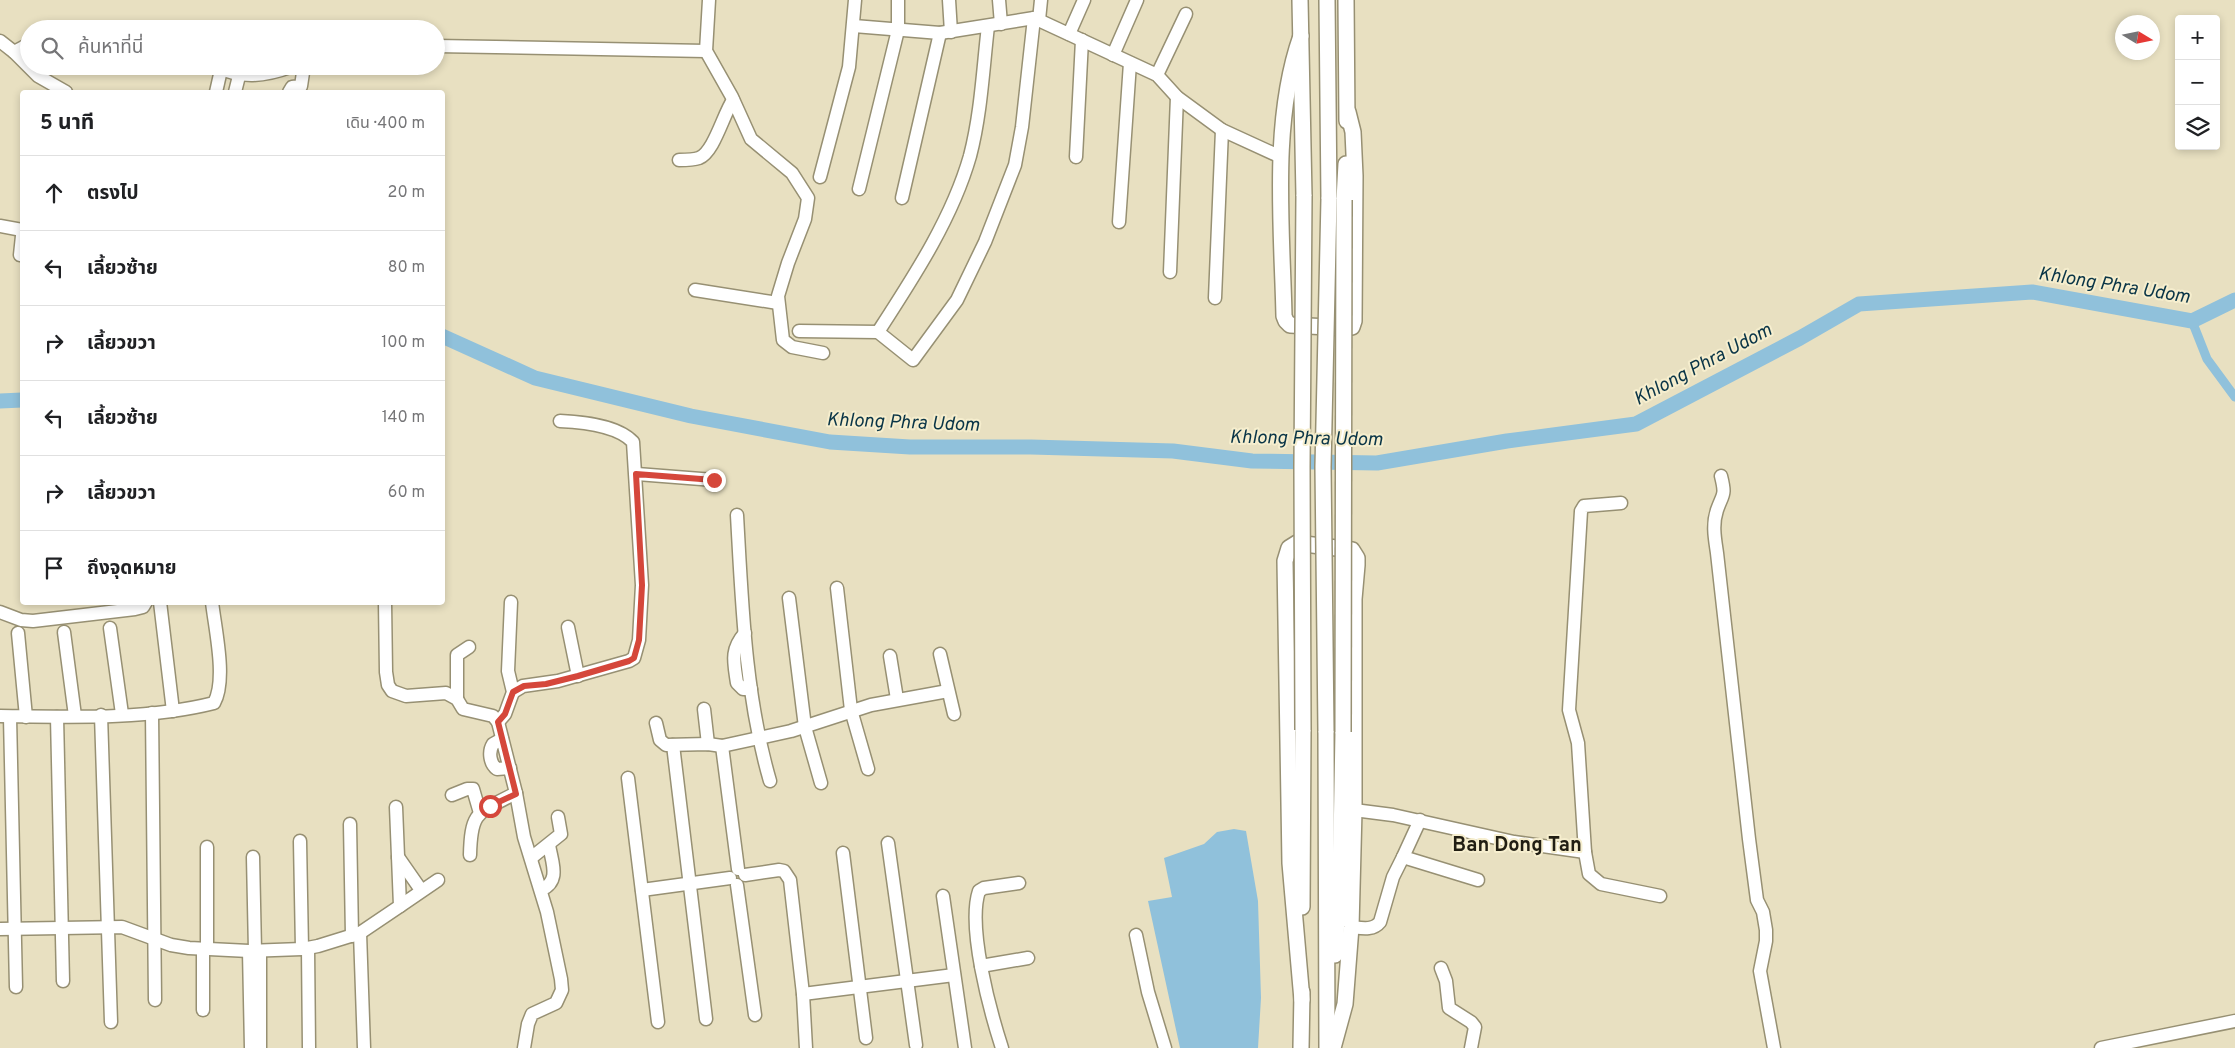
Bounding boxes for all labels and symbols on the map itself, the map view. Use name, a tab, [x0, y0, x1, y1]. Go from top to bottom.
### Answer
north arrow	[2115, 15, 2160, 60]
water label: Khlong Phra Udom	[2036, 262, 2192, 310]
water label: Khlong Phra Udom	[1630, 318, 1777, 412]
water label: Khlong Phra Udom	[826, 408, 980, 438]
water label: Khlong Phra Udom	[1229, 426, 1383, 452]
route end	[703, 469, 726, 492]
route start	[479, 795, 502, 818]
district label: Ban Dong Tan	[1452, 833, 1582, 859]

